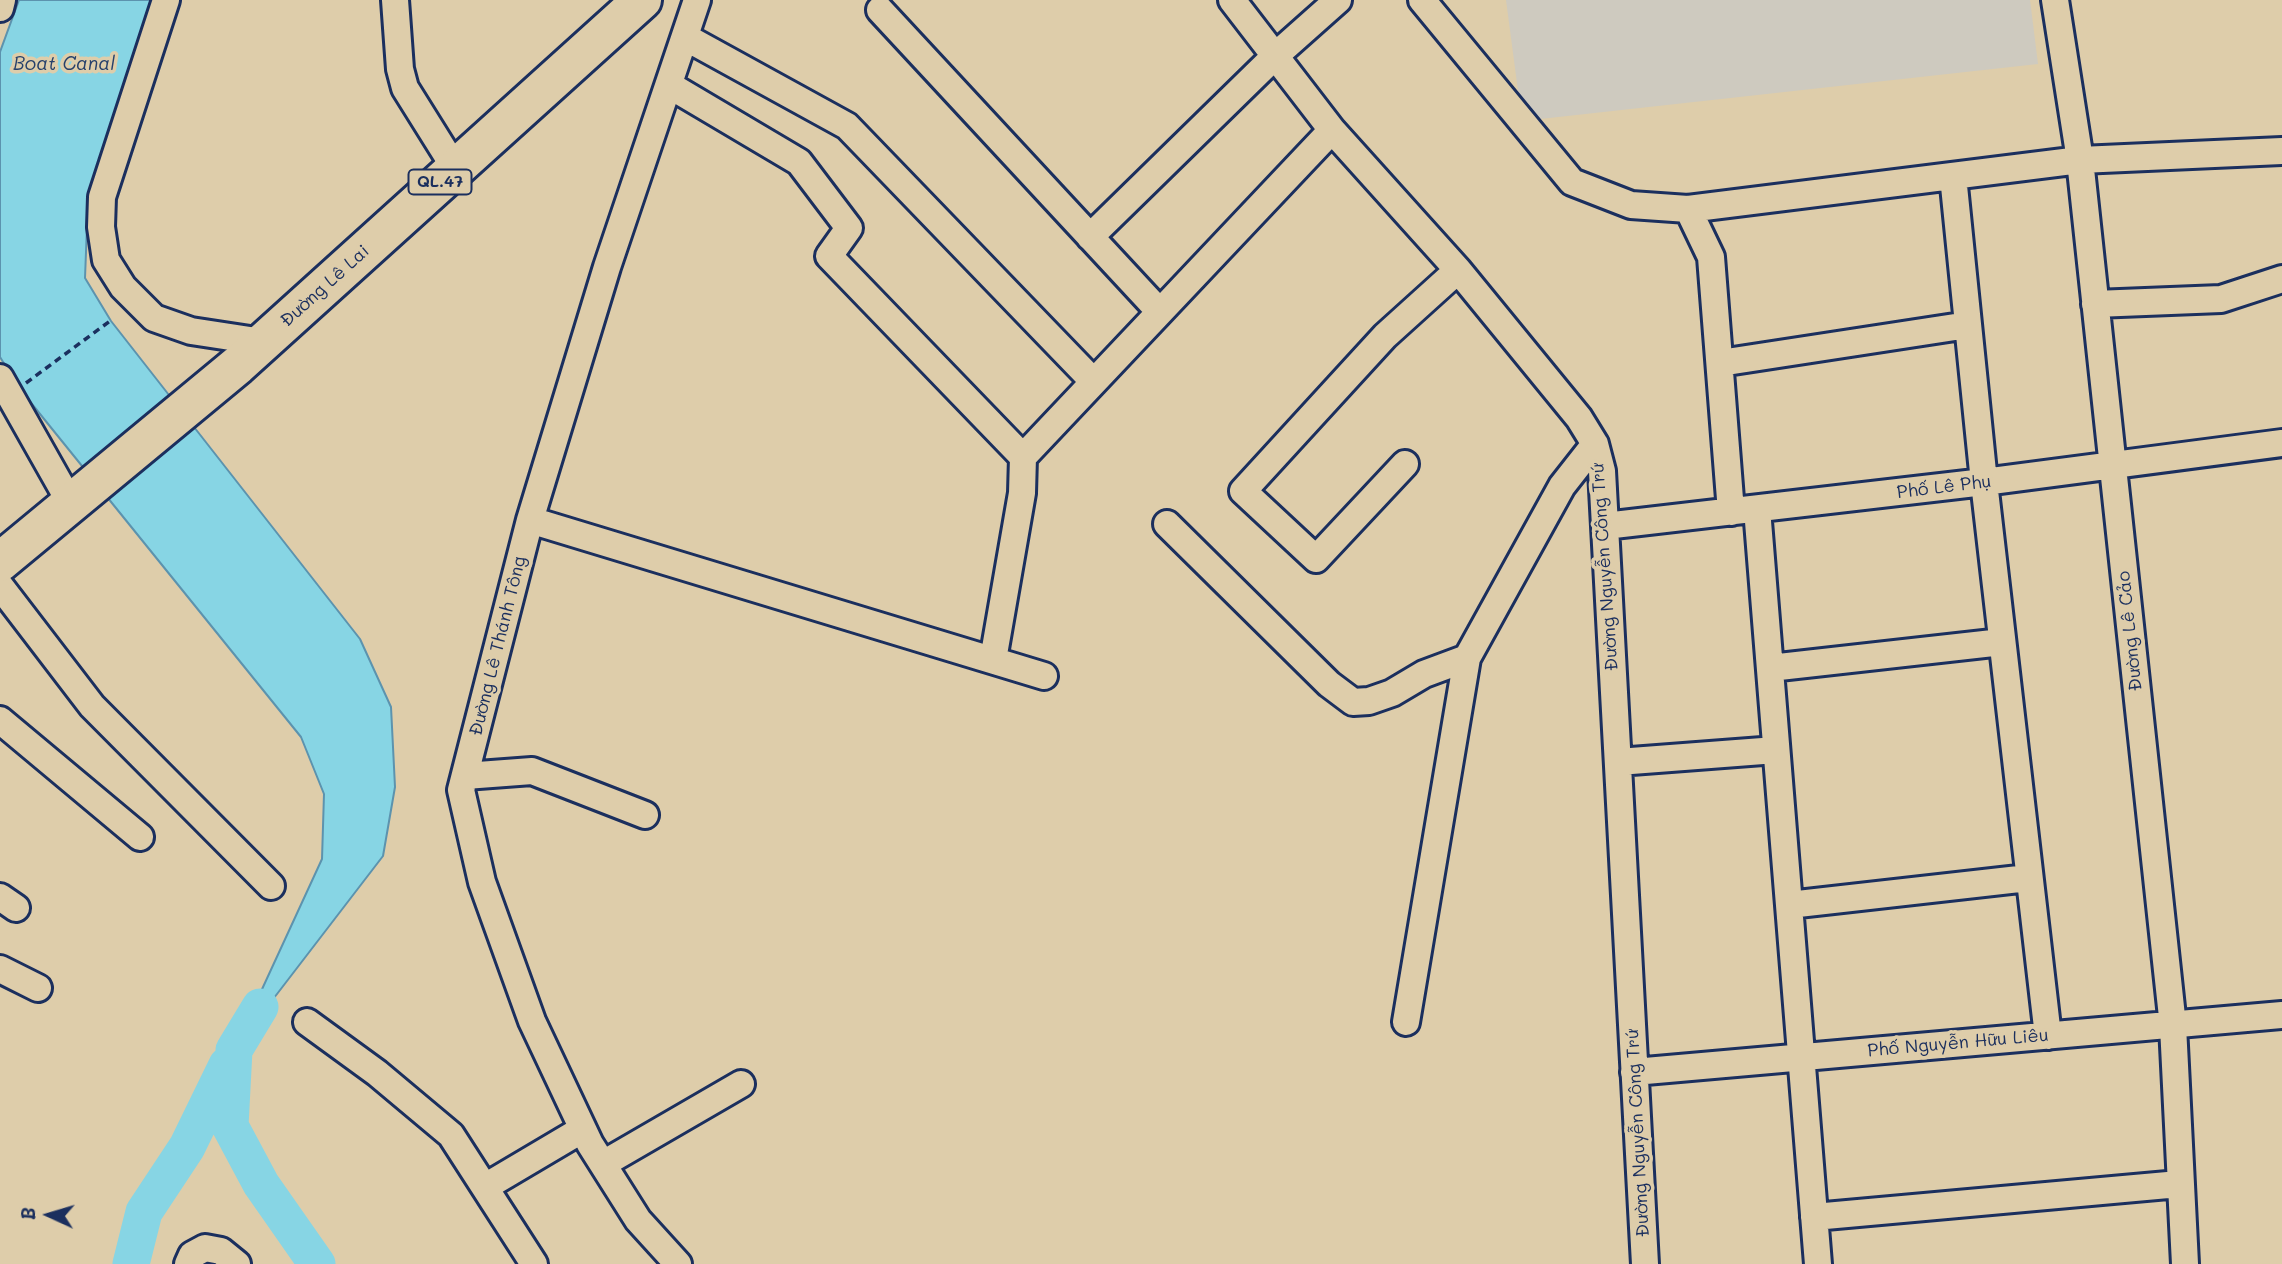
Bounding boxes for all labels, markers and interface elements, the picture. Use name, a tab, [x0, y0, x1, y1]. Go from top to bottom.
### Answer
water label: Boat Canal	[13, 53, 115, 75]
road number: QL.47	[408, 170, 472, 194]
street label: Đường Lê Lai	[276, 240, 374, 332]
street label: Đường Nguyễn Công Trứ	[1587, 462, 1623, 672]
street label: Phố Lê Phụ	[1896, 470, 1992, 504]
street label: Đường Lê Thánh Tông	[465, 554, 531, 738]
street label: Đường Lê Cảo	[2113, 570, 2147, 692]
street label: Phố Nguyễn Hữu Liêu	[1867, 1024, 2049, 1062]
street label: Đường Nguyễn Công Trứ	[1622, 1029, 1654, 1237]
north arrow	[14, 1180, 84, 1250]
text: B	[15, 1206, 40, 1221]

